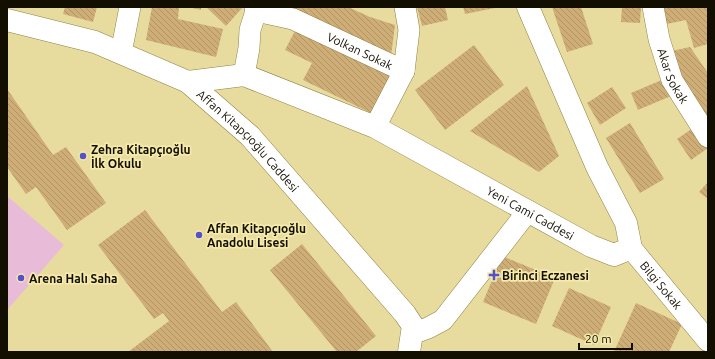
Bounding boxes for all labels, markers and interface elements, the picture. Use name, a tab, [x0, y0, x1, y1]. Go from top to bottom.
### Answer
street label: Volkan Sokak	[325, 30, 395, 71]
street label: Akar Sokak	[656, 47, 691, 105]
street label: Affan Kitapçıoğlu Caddesi	[195, 87, 302, 194]
place label: Zehra Kitapçıoğlu İlk Okulu	[91, 143, 191, 170]
marker: Zehra Kitapçıoğlu İlk Okulu	[78, 151, 88, 161]
street label: Yeni Cami Caddesi	[485, 183, 576, 242]
place label: Affan Kitapçıoğlu Anadolu Lisesi	[207, 222, 306, 249]
marker: Affan Kitapçıoğlu Anadolu Lisesi	[194, 230, 204, 240]
street label: Bilgi Sokak	[638, 259, 685, 311]
place label: Birinci Eczanesi	[502, 269, 589, 282]
marker: Birinci Eczanesi	[489, 270, 499, 280]
place label: Arena Halı Saha	[29, 272, 118, 285]
marker: Arena Halı Saha	[16, 273, 26, 283]
scale bar	[579, 325, 632, 351]
text: 20 m	[585, 332, 612, 345]

